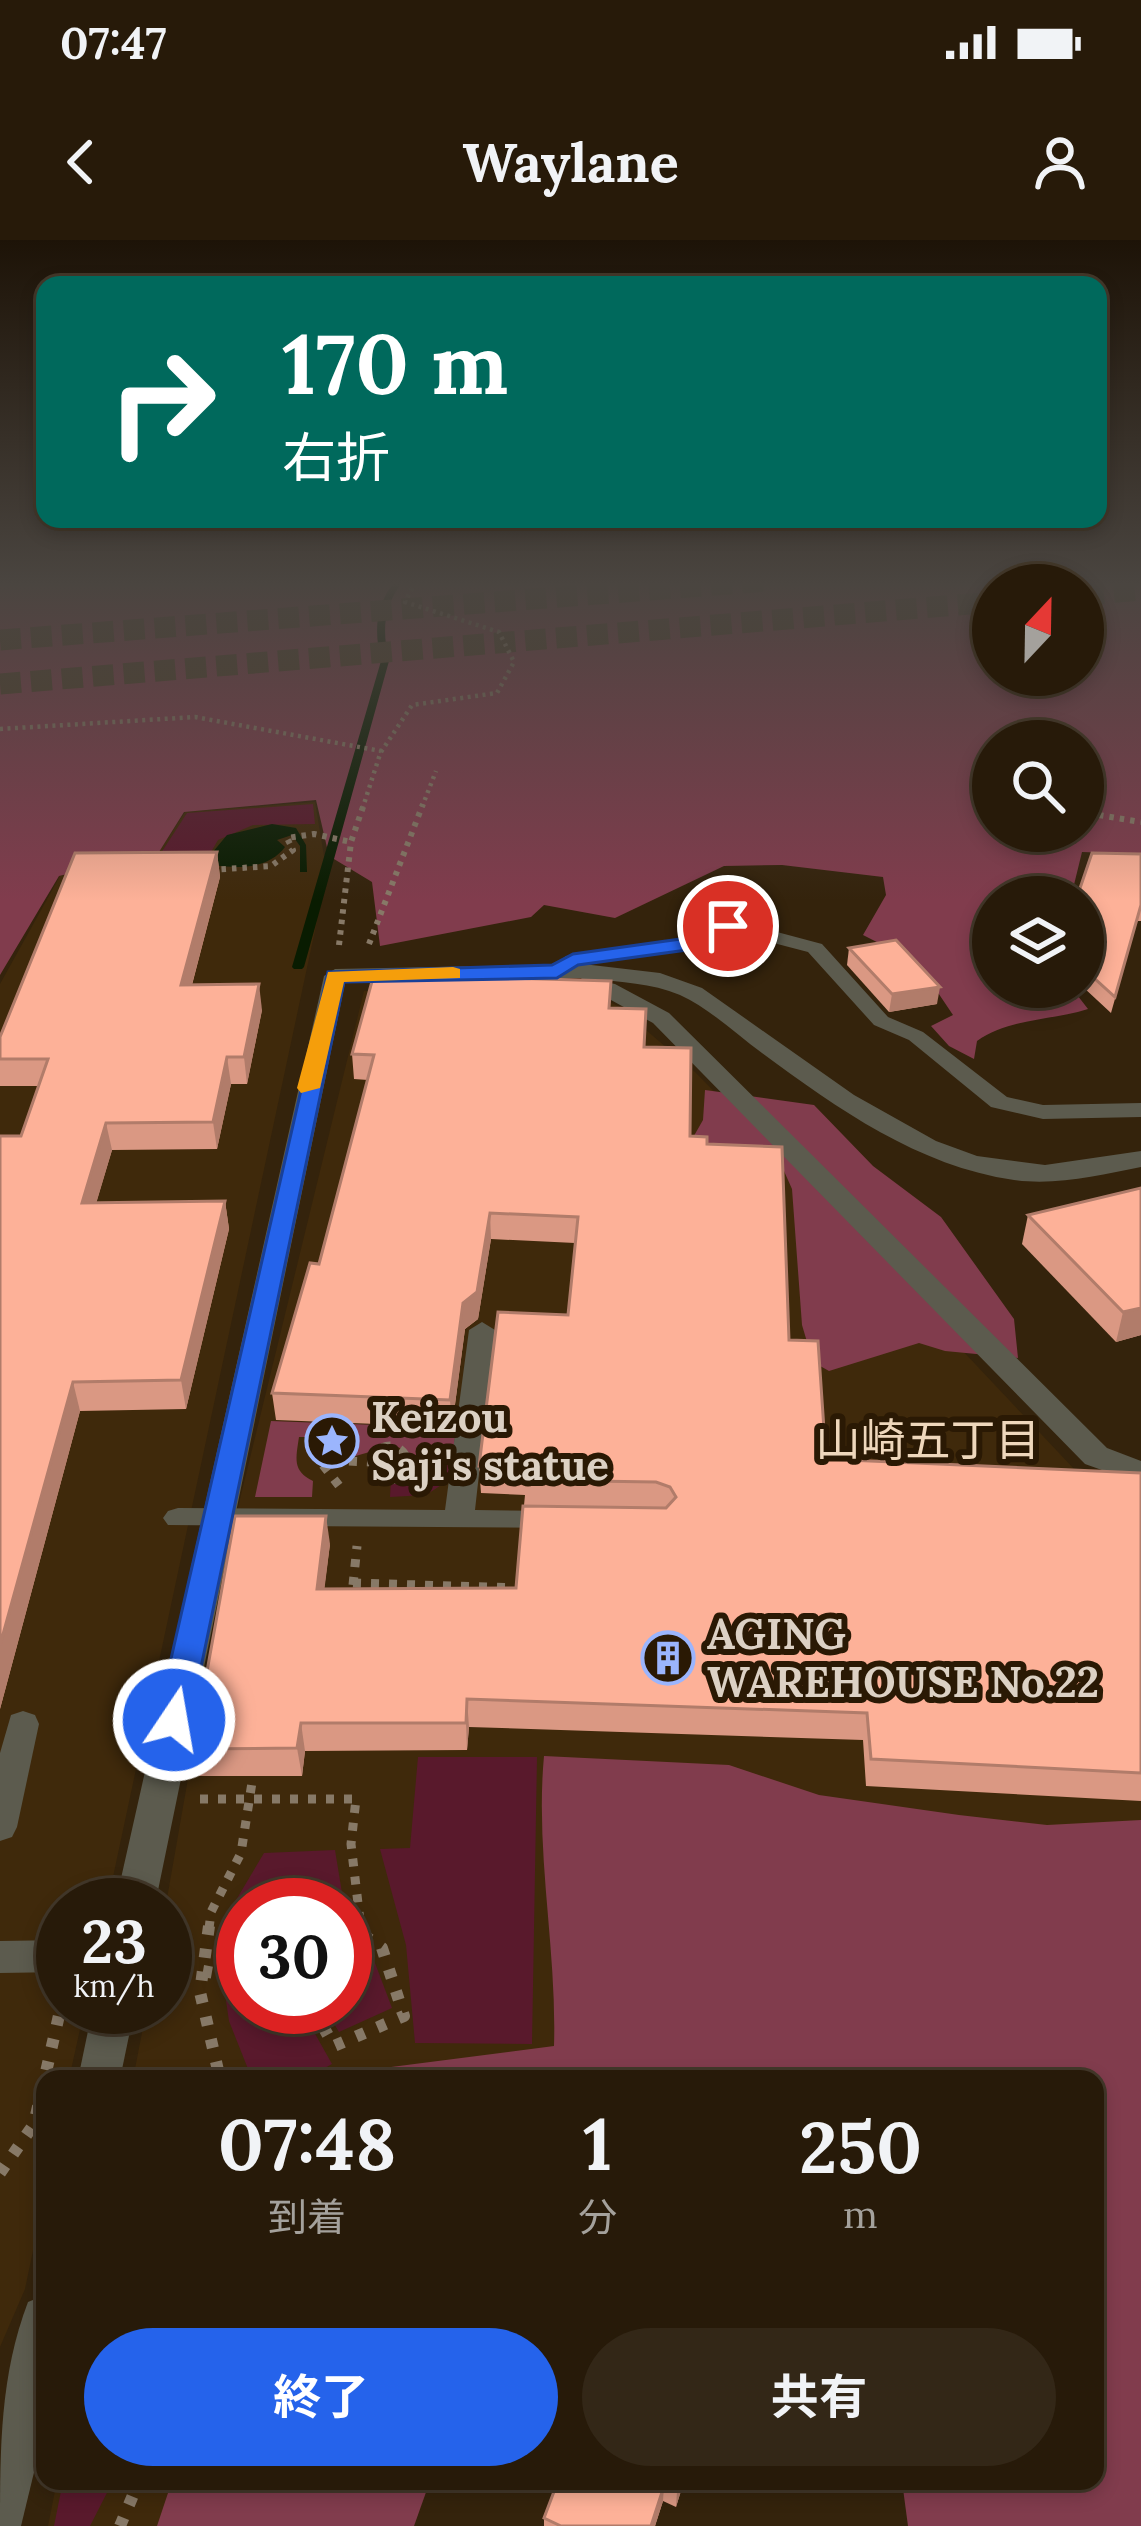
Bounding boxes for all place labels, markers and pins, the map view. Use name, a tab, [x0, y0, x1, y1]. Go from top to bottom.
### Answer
pin	[677, 875, 779, 977]
place label: Keizou Saji's statue	[371, 1390, 609, 1492]
place icon: Keizou Saji's statue	[304, 1413, 360, 1469]
place label: AGING WAREHOUSE No.22	[707, 1607, 1099, 1709]
building icon: AGING WAREHOUSE No.22	[640, 1630, 696, 1686]

